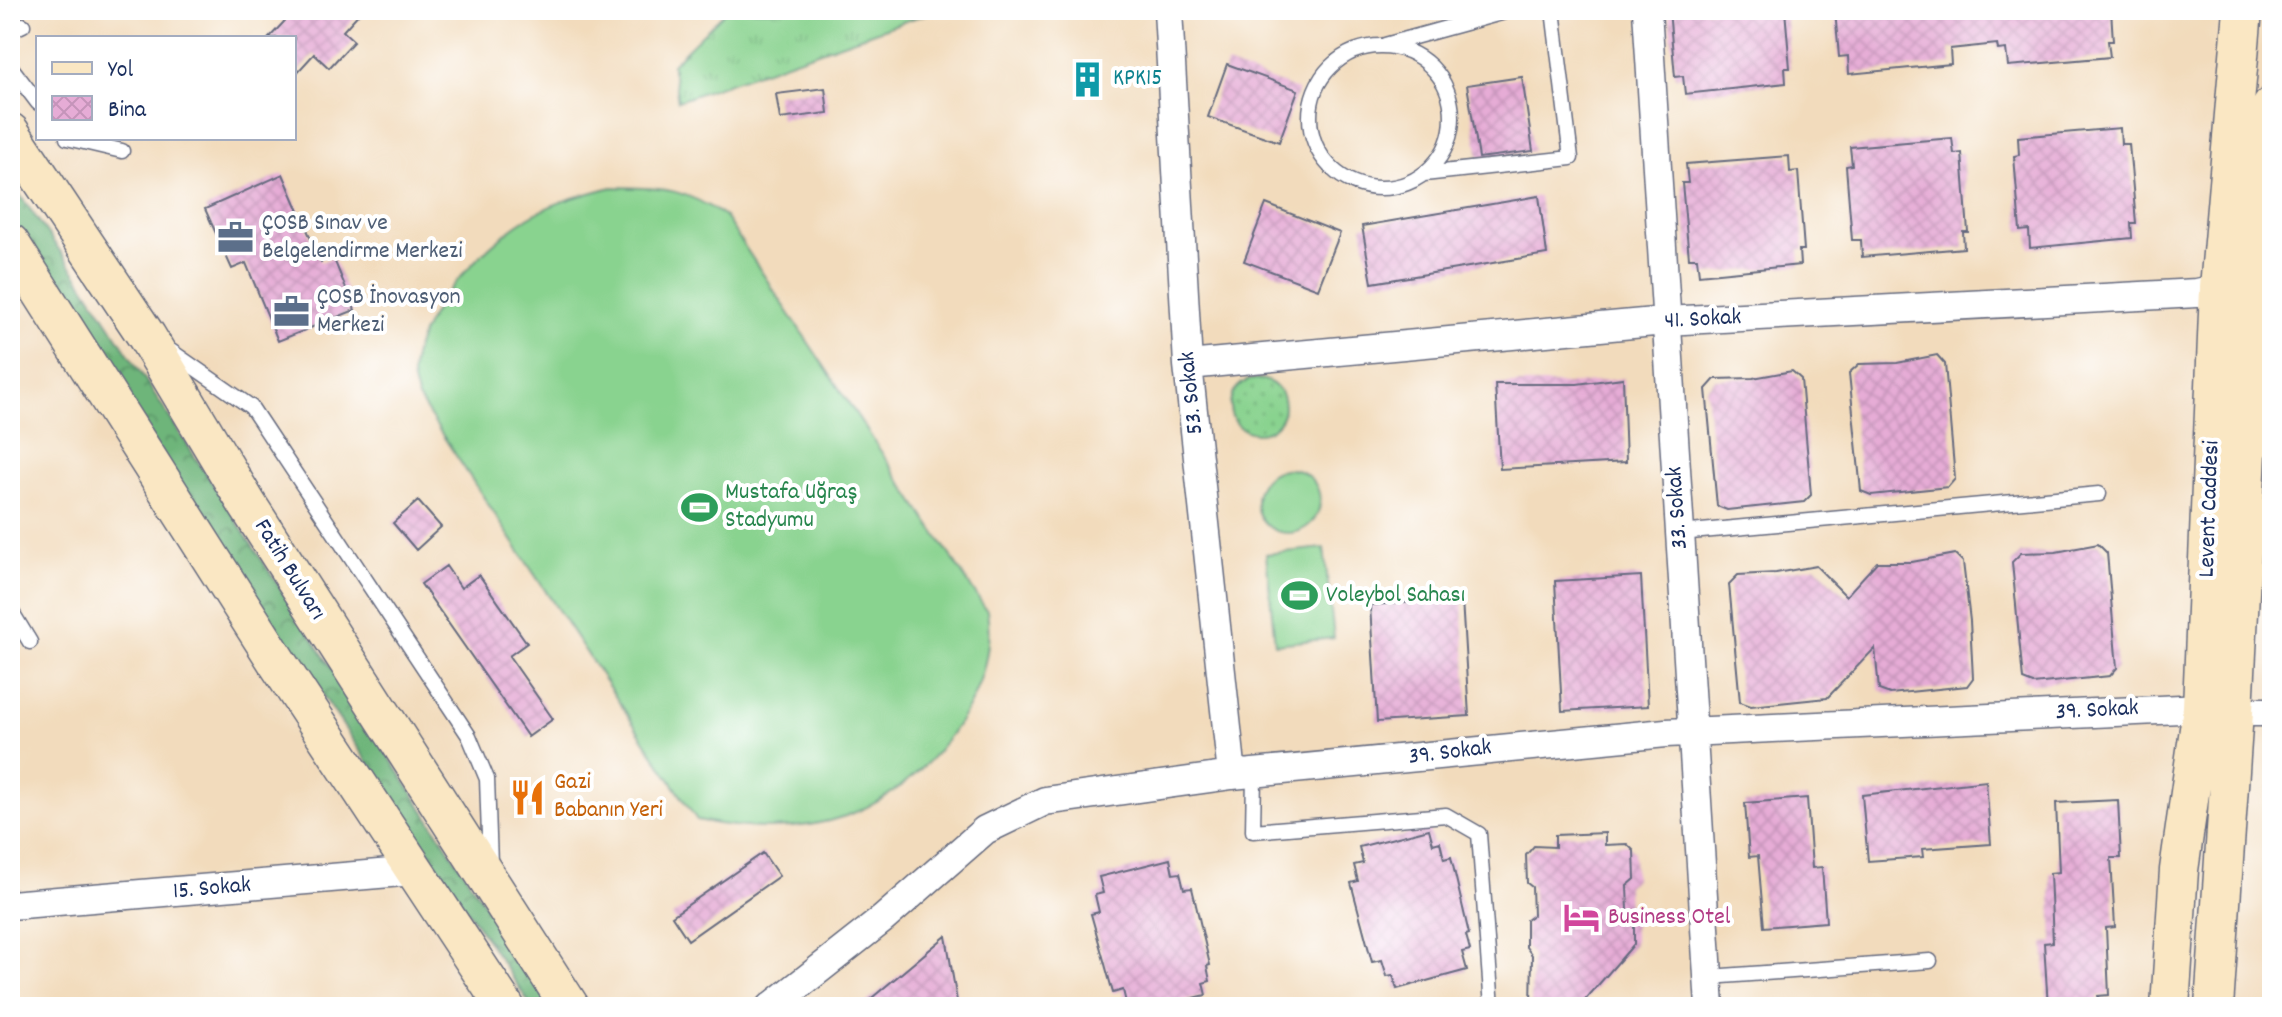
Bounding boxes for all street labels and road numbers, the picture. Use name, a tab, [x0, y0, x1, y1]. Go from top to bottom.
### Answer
street label: 41. Sokak	[1664, 301, 1742, 339]
street label: 53. Sokak	[1171, 350, 1213, 436]
street label: Levent Caddesi	[2191, 440, 2229, 578]
street label: 33. Sokak	[1658, 465, 1698, 551]
street label: Fatih Bulvarı	[244, 513, 334, 627]
street label: 39. Sokak	[2055, 692, 2139, 730]
street label: 39. Sokak	[1407, 731, 1493, 775]
street label: 15. Sokak	[172, 869, 252, 909]

